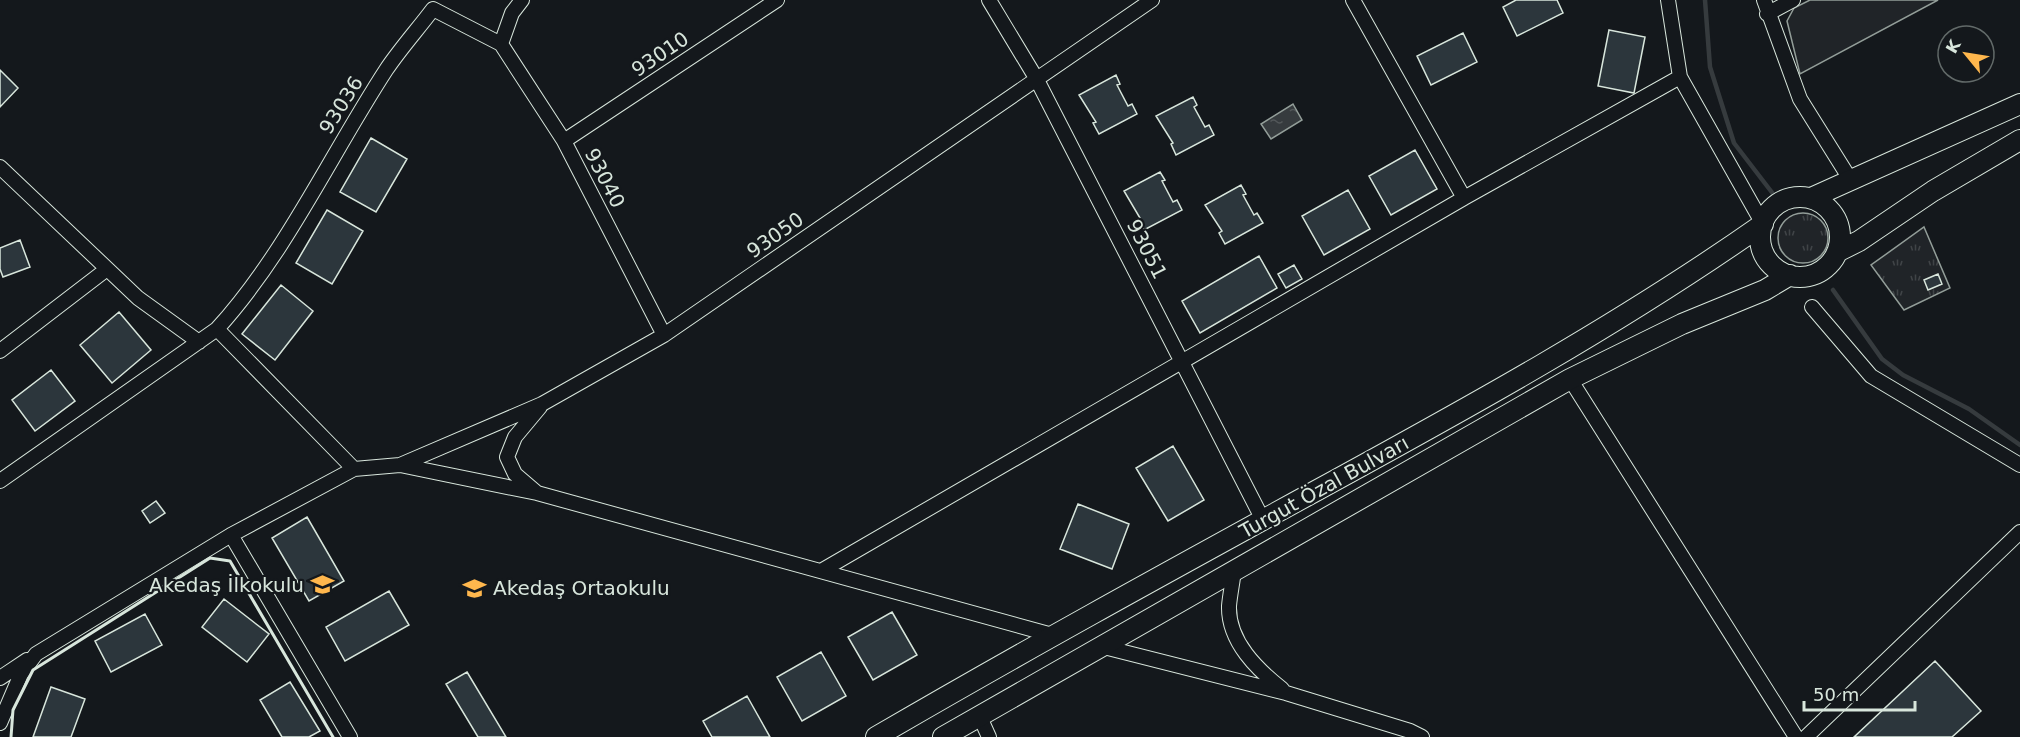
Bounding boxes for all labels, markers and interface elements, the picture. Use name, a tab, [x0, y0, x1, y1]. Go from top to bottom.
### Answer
north arrow	[1936, 24, 1996, 84]
street label: 93010	[627, 26, 693, 82]
text: K	[1942, 36, 1965, 57]
street label: 93036	[314, 72, 368, 138]
street label: 93040	[580, 144, 630, 212]
street label: 93050	[742, 207, 808, 263]
street label: 93051	[1122, 215, 1172, 283]
street label: Turgut Özal Bulvarı	[1234, 431, 1413, 544]
school or university icon: Akedaş İlkokulu	[309, 572, 335, 598]
place label: Akedaş İlkokulu	[149, 573, 304, 597]
school or university icon: Akedaş Ortaokulu	[462, 575, 488, 601]
place label: Akedaş Ortaokulu	[493, 576, 670, 600]
scale bar	[1804, 674, 1915, 712]
text: 50 m	[1813, 684, 1859, 705]

